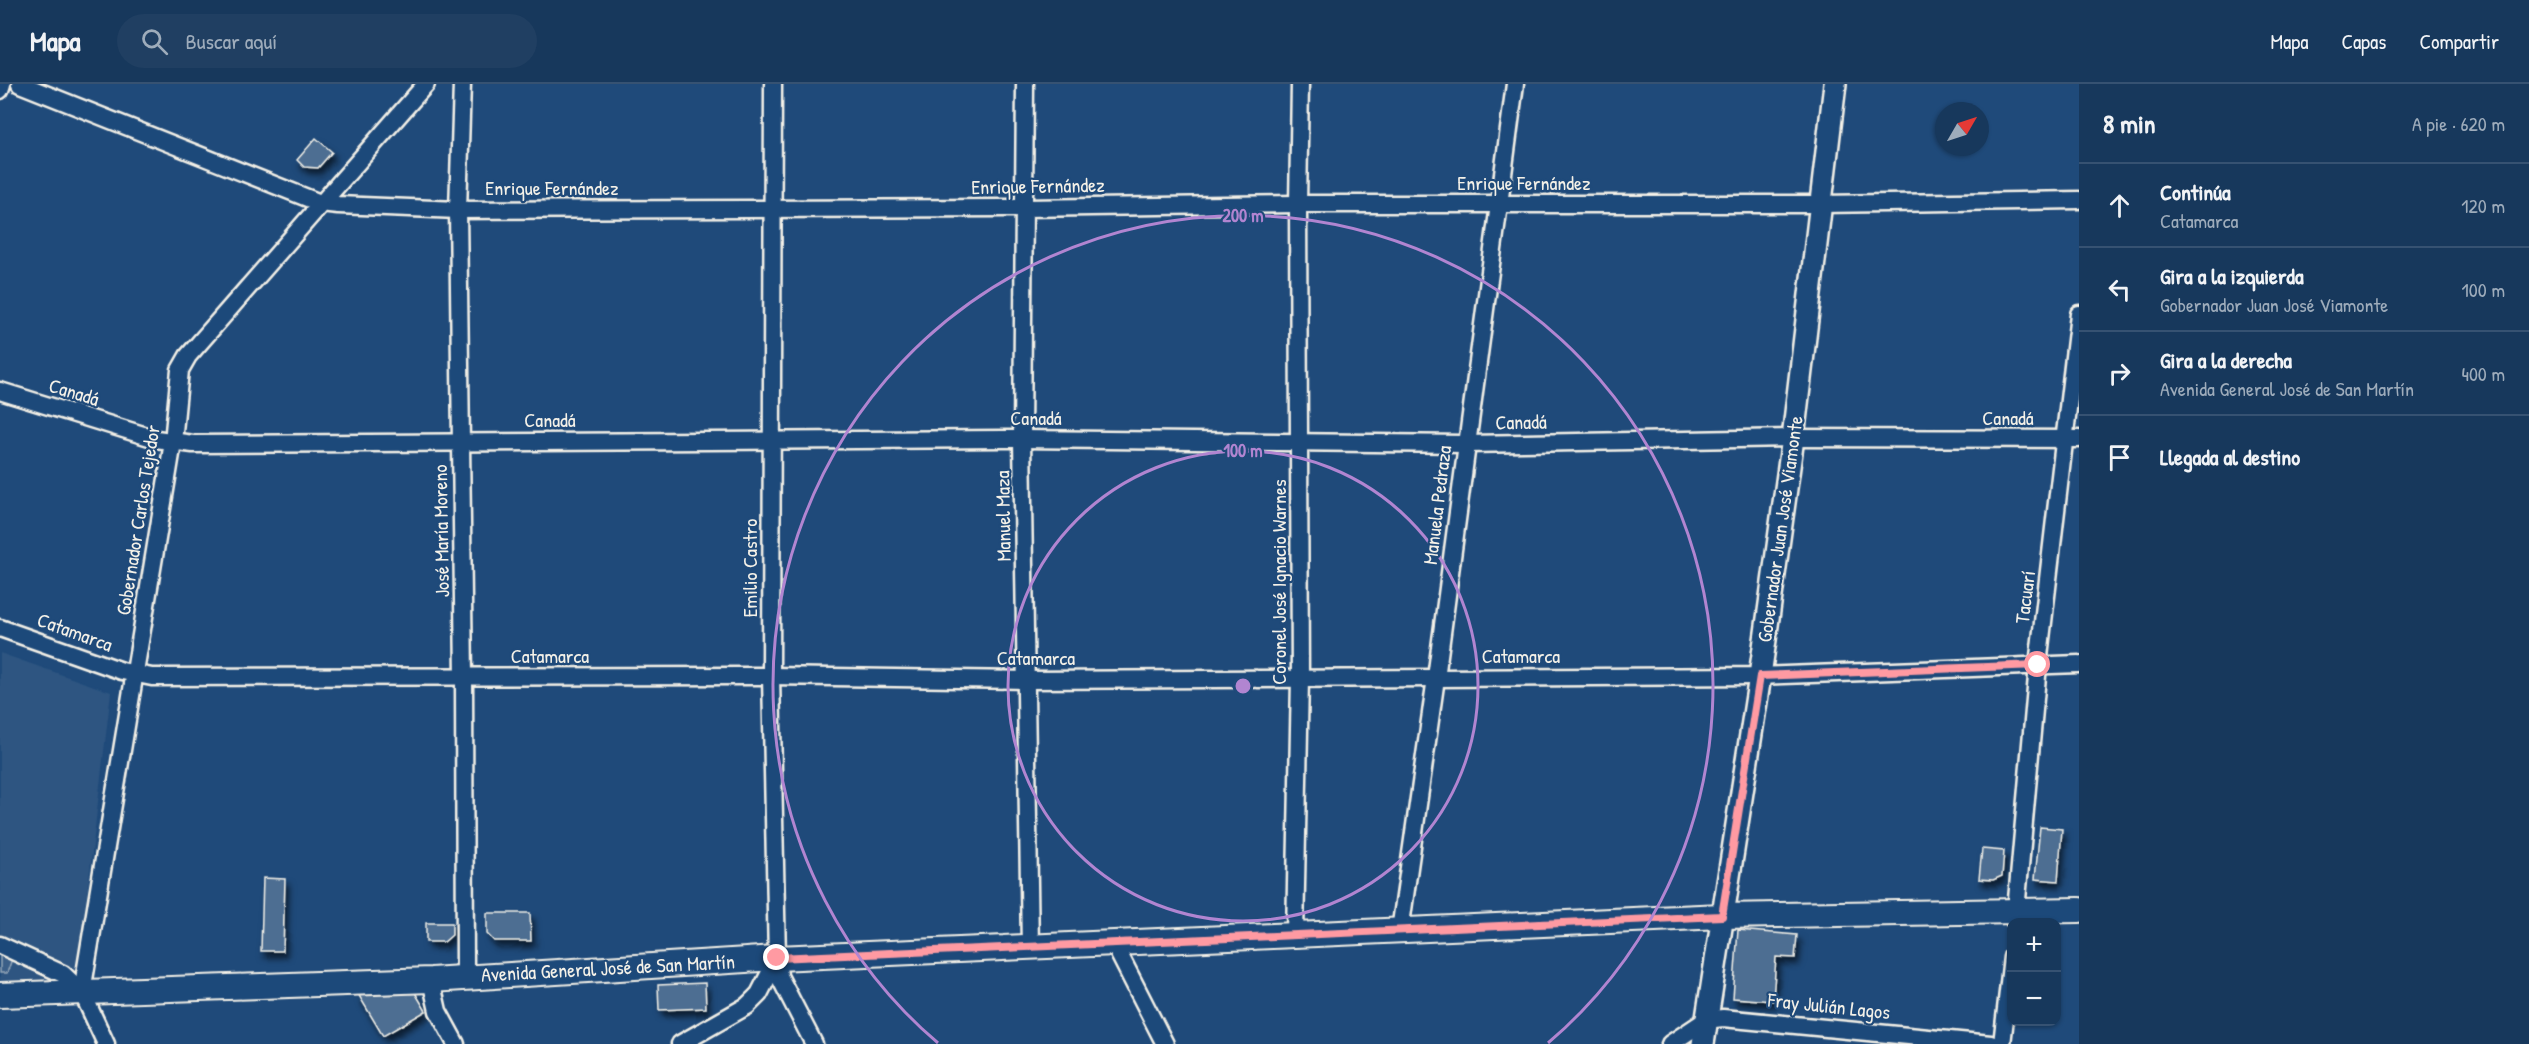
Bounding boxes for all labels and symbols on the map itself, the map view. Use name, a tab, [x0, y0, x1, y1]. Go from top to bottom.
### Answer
north arrow	[1935, 102, 1989, 156]
street label: Enrique Fernández	[1457, 169, 1591, 196]
street label: Enrique Fernández	[971, 171, 1105, 200]
street label: Enrique Fernández	[485, 174, 619, 201]
text: 200 m	[1223, 203, 1263, 228]
street label: Canadá	[46, 371, 103, 412]
street label: Canadá	[1010, 404, 1062, 431]
street label: Canadá	[1982, 404, 2034, 431]
street label: Canadá	[524, 406, 576, 433]
street label: Canadá	[1495, 408, 1547, 435]
street label: Gobernador Juan José Viamonte	[1750, 414, 1809, 644]
street label: Gobernador Carlos Tejedor	[109, 423, 166, 617]
text: 100 m	[1223, 438, 1263, 463]
street label: Manuela Pedraza	[1416, 444, 1457, 566]
street label: José María Moreno	[426, 464, 455, 598]
street label: Manuel Maza	[988, 470, 1017, 562]
street label: Coronel José Ignacio Warnes	[1265, 479, 1292, 685]
street label: Emilio Castro	[736, 519, 763, 617]
street label: Tacuarí	[2008, 569, 2041, 625]
street label: Catamarca	[34, 605, 117, 658]
street label: Catamarca	[511, 642, 589, 669]
street label: Catamarca	[1482, 642, 1560, 669]
street label: Catamarca	[997, 644, 1075, 671]
route start	[2024, 651, 2050, 677]
centre of rings	[1233, 676, 1253, 696]
route end	[763, 944, 789, 970]
street label: Avenida General José de San Martín	[480, 947, 736, 988]
street label: Fray Julián Lagos	[1766, 986, 1892, 1025]

